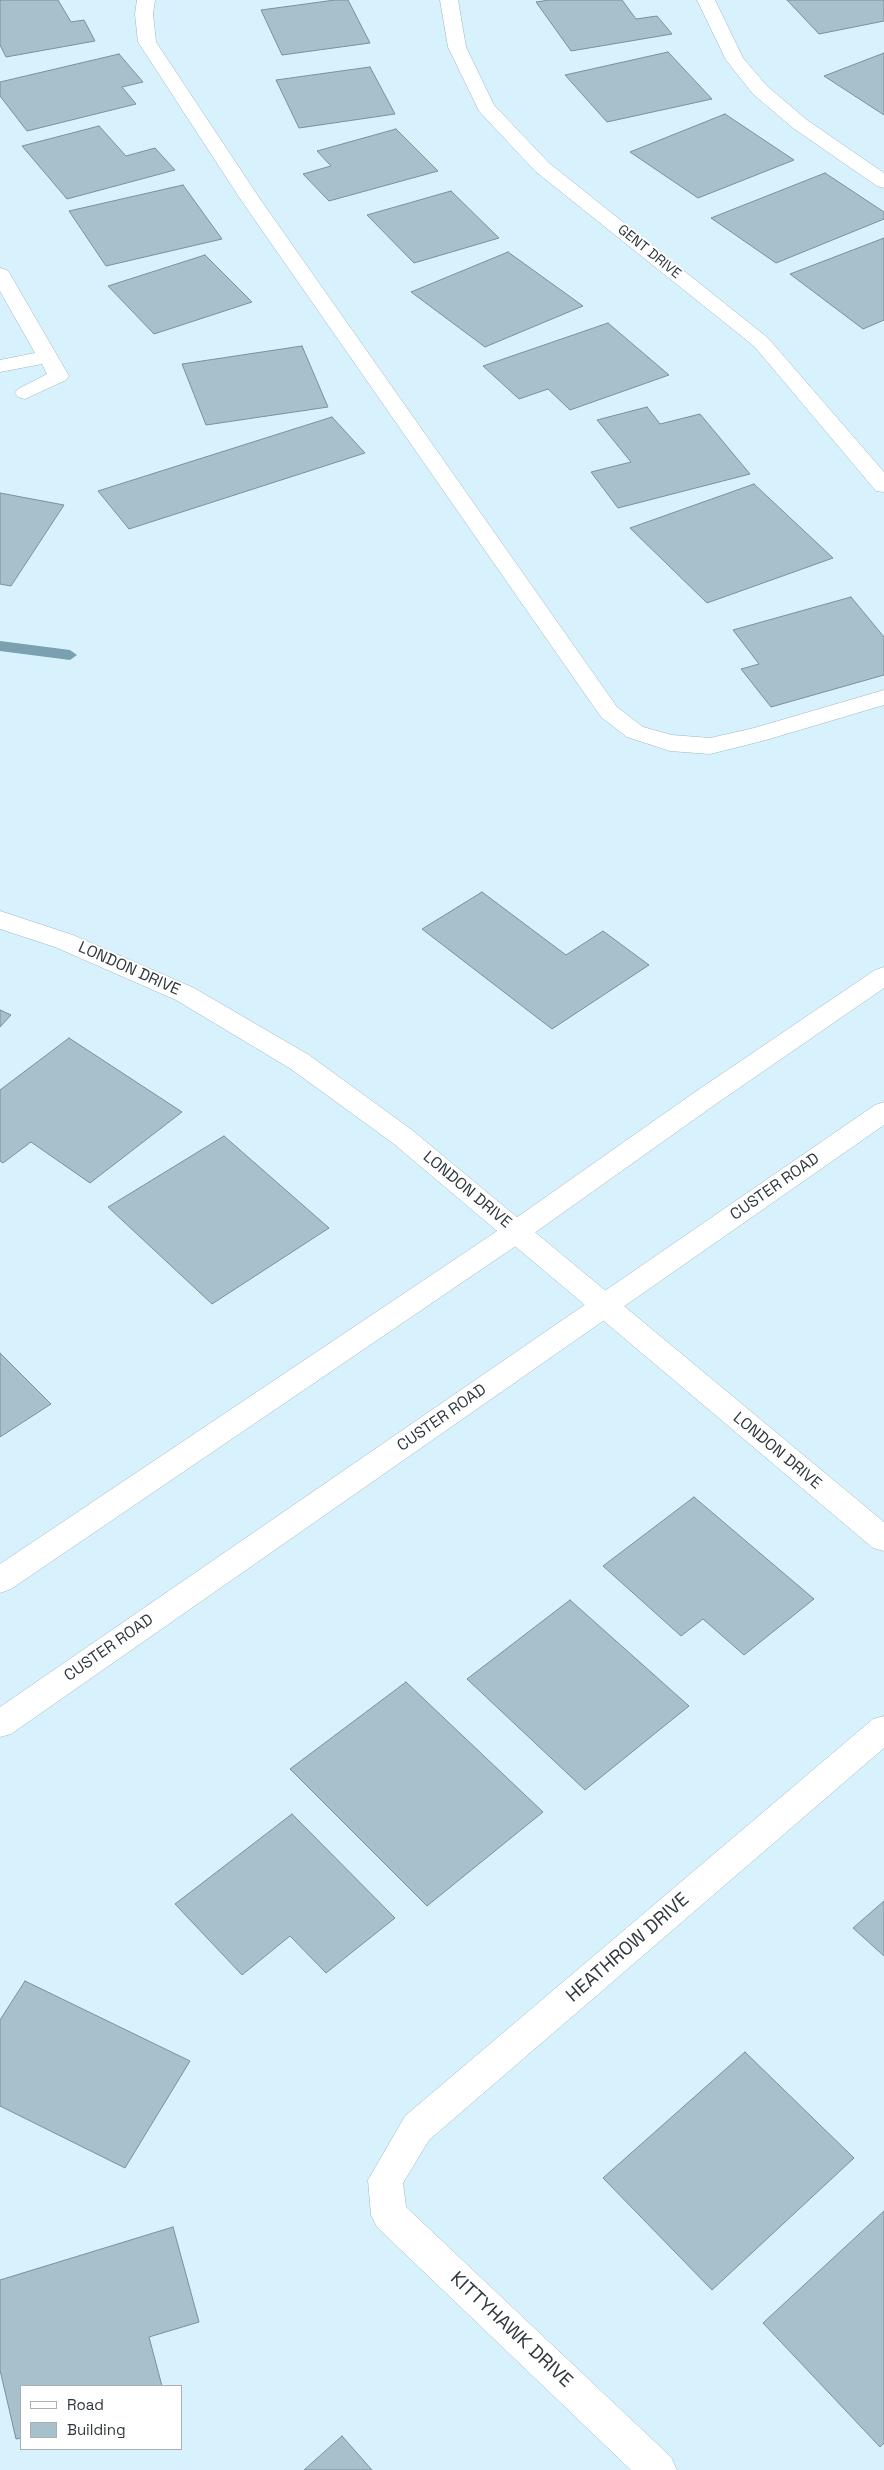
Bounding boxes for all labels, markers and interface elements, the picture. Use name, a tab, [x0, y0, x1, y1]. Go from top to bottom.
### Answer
street label: GENT DRIVE	[614, 221, 684, 283]
street label: LONDON DRIVE	[75, 938, 183, 1000]
street label: LONDON DRIVE	[419, 1148, 515, 1232]
street label: CUSTER ROAD	[727, 1149, 823, 1225]
street label: CUSTER ROAD	[394, 1380, 490, 1456]
street label: LONDON DRIVE	[729, 1409, 825, 1493]
street label: CUSTER ROAD	[61, 1610, 157, 1686]
street label: HEATHROW DRIVE	[562, 1889, 694, 2007]
street label: KITTYHAWK DRIVE	[445, 2267, 577, 2393]
legend	[20, 2385, 182, 2450]
text: Road	[67, 2395, 104, 2414]
text: Building	[67, 2420, 126, 2439]

